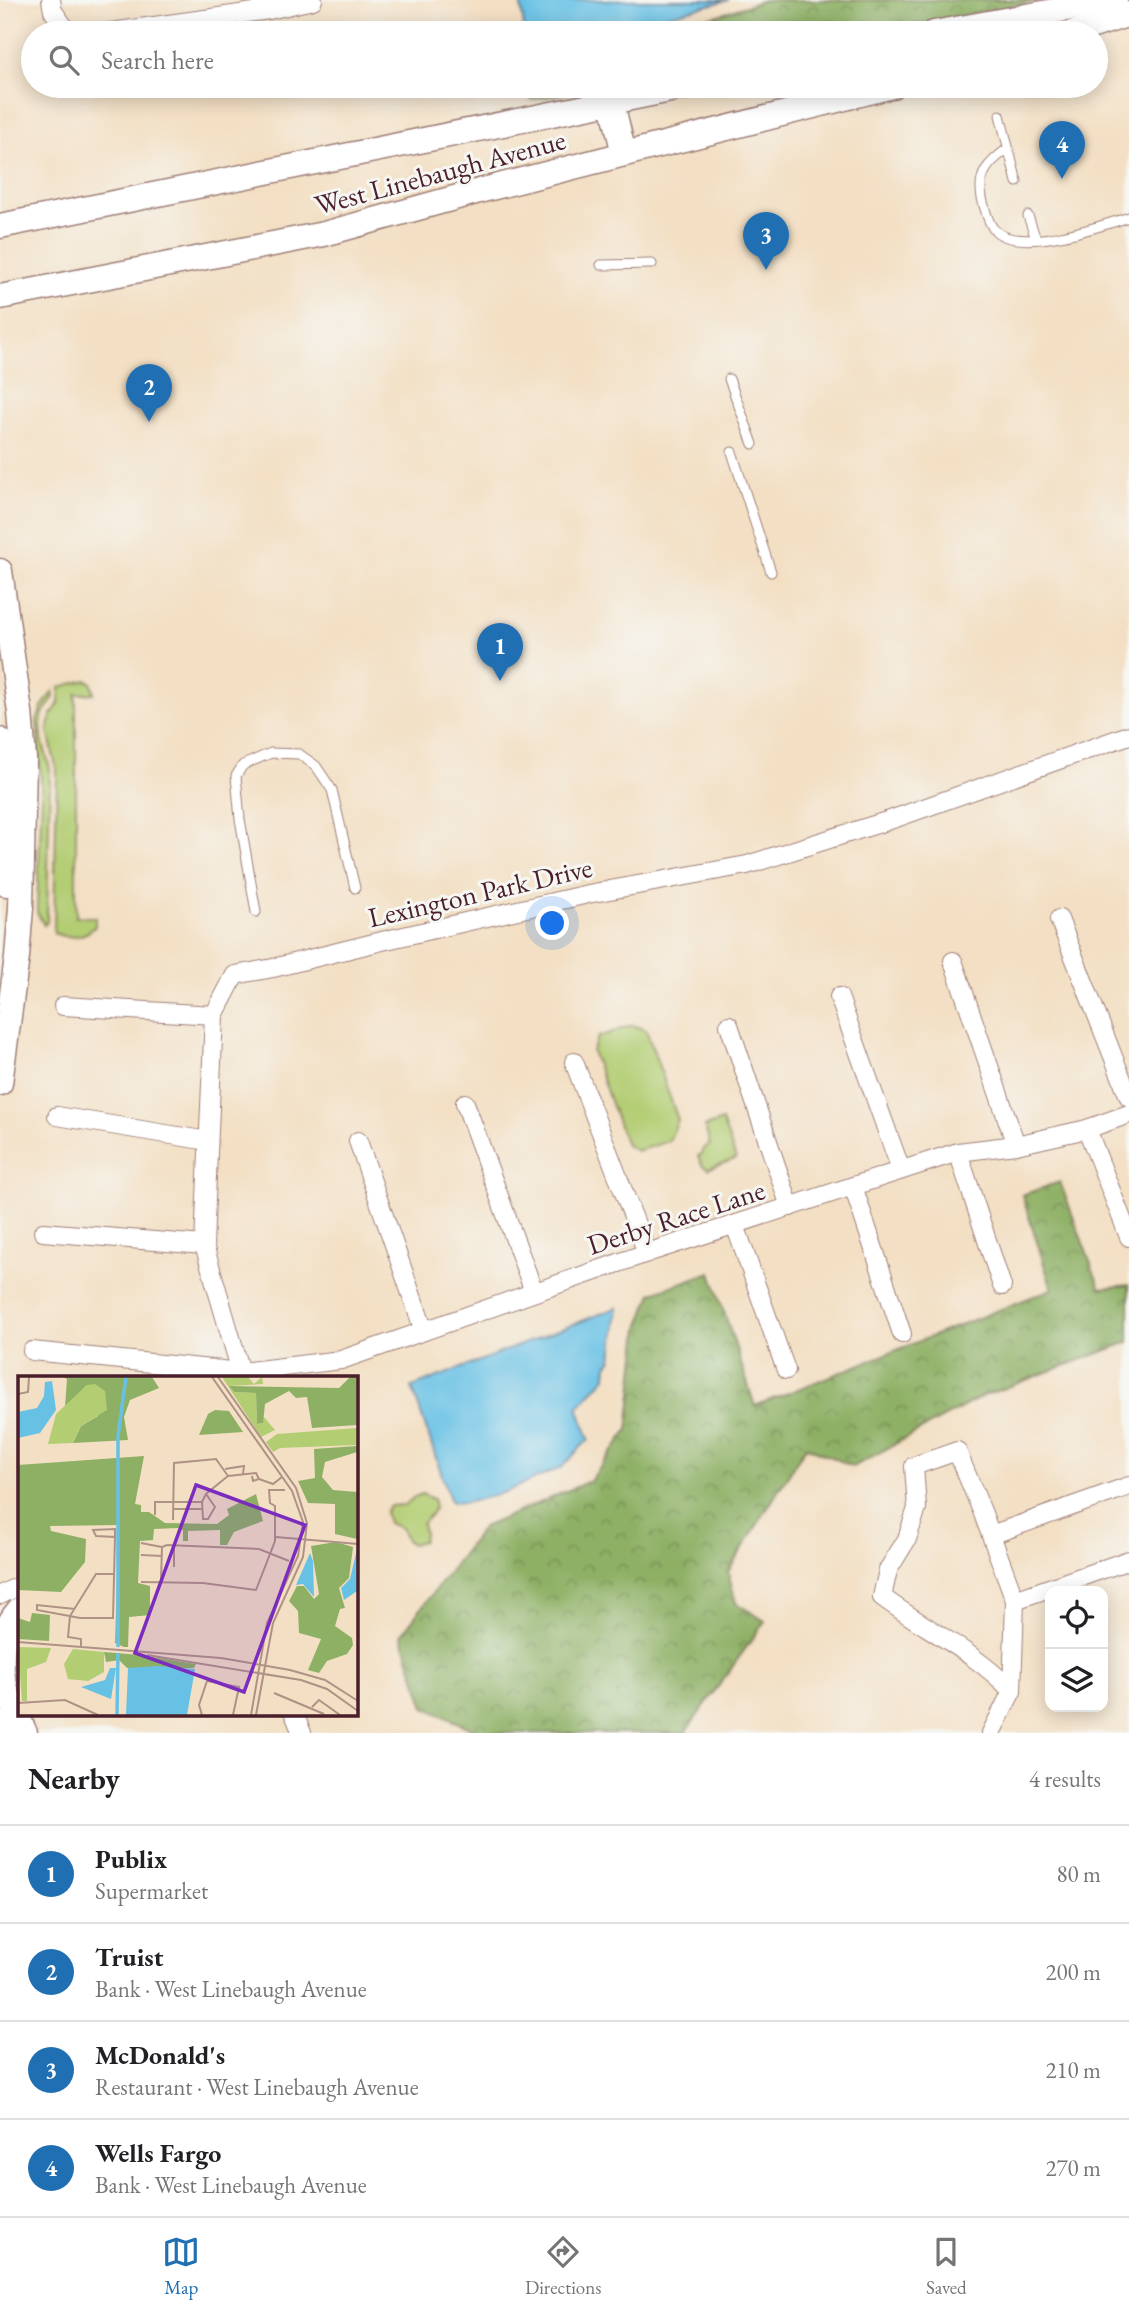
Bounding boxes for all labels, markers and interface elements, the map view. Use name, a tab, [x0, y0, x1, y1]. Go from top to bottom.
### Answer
search box	[21, 21, 1108, 98]
icon: search	[45, 41, 83, 79]
text: Search here	[101, 43, 214, 77]
street label: West Linebaugh Avenue	[311, 121, 570, 223]
pin: 4	[1039, 121, 1085, 179]
pin: 3	[743, 212, 789, 270]
pin: 2	[126, 364, 172, 422]
pin: 1	[477, 623, 523, 681]
street label: Lexington Park Drive	[364, 849, 596, 935]
your location	[535, 906, 569, 940]
street label: Derby Race Lane	[583, 1171, 769, 1263]
inset map	[18, 1376, 357, 1716]
map controls	[1045, 1586, 1108, 1712]
button: locate	[1045, 1586, 1108, 1649]
button: layers	[1045, 1649, 1108, 1712]
text: Nearby	[28, 1759, 120, 1798]
text: 4 results	[1029, 1764, 1101, 1794]
text: Publix	[95, 1842, 167, 1876]
text: 1	[45, 1859, 57, 1889]
text: 80 m	[1056, 1859, 1101, 1889]
text: Supermarket	[95, 1876, 208, 1906]
text: Truist	[95, 1940, 163, 1974]
text: 2	[45, 1957, 57, 1987]
text: 200 m	[1045, 1957, 1101, 1987]
text: Bank · West Linebaugh Avenue	[95, 1974, 367, 2004]
text: McDonald's	[95, 2038, 225, 2072]
text: 3	[45, 2055, 57, 2085]
text: 210 m	[1045, 2055, 1101, 2085]
text: Restaurant · West Linebaugh Avenue	[95, 2072, 419, 2102]
text: Wells Fargo	[95, 2136, 221, 2170]
text: 4	[45, 2153, 57, 2183]
text: 270 m	[1045, 2153, 1101, 2183]
text: Bank · West Linebaugh Avenue	[95, 2170, 367, 2200]
tab: Map	[162, 2233, 200, 2300]
tab: Directions	[525, 2233, 601, 2300]
tab: Saved	[926, 2233, 967, 2300]

